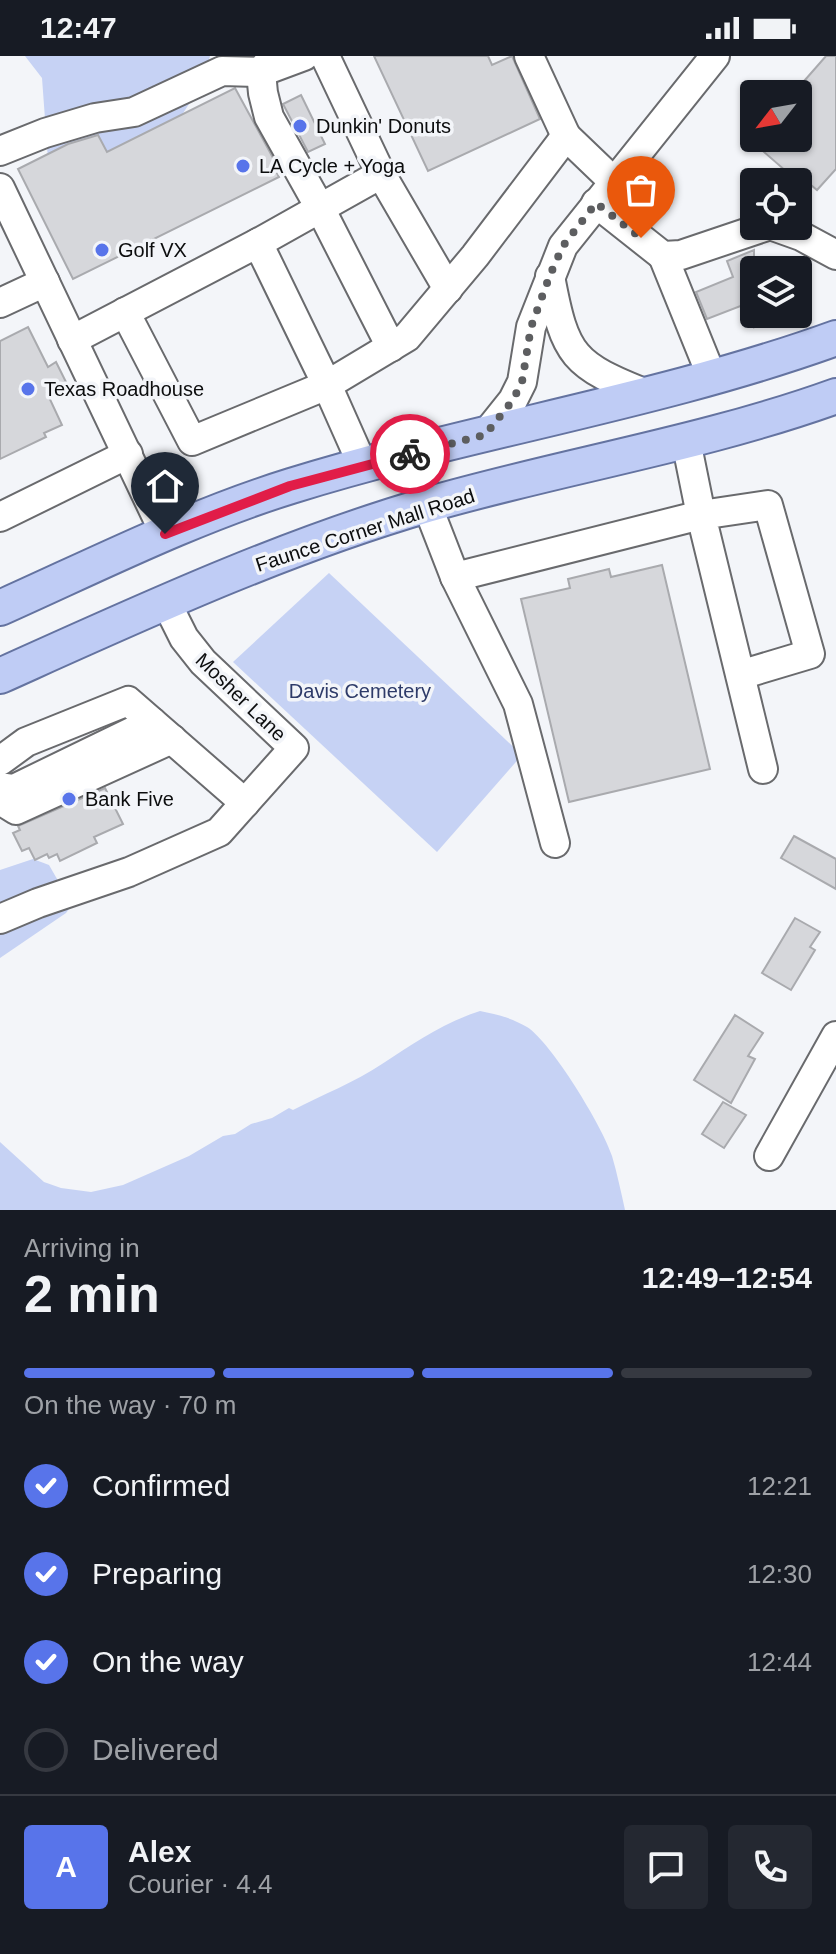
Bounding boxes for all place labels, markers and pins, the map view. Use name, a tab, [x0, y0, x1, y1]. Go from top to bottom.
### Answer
place label: Dunkin' Donuts	[316, 115, 451, 137]
marker: Dunkin' Donuts	[291, 117, 309, 135]
place label: LA Cycle + Yoga	[259, 155, 406, 177]
pin	[607, 156, 675, 238]
marker: LA Cycle + Yoga	[234, 157, 252, 175]
place label: Golf VX	[118, 239, 187, 261]
marker: Golf VX	[93, 241, 111, 259]
place label: Texas Roadhouse	[44, 378, 204, 400]
marker: Texas Roadhouse	[19, 380, 37, 398]
pin	[131, 452, 199, 534]
place label: Bank Five	[85, 788, 174, 810]
marker: Bank Five	[60, 790, 78, 808]

